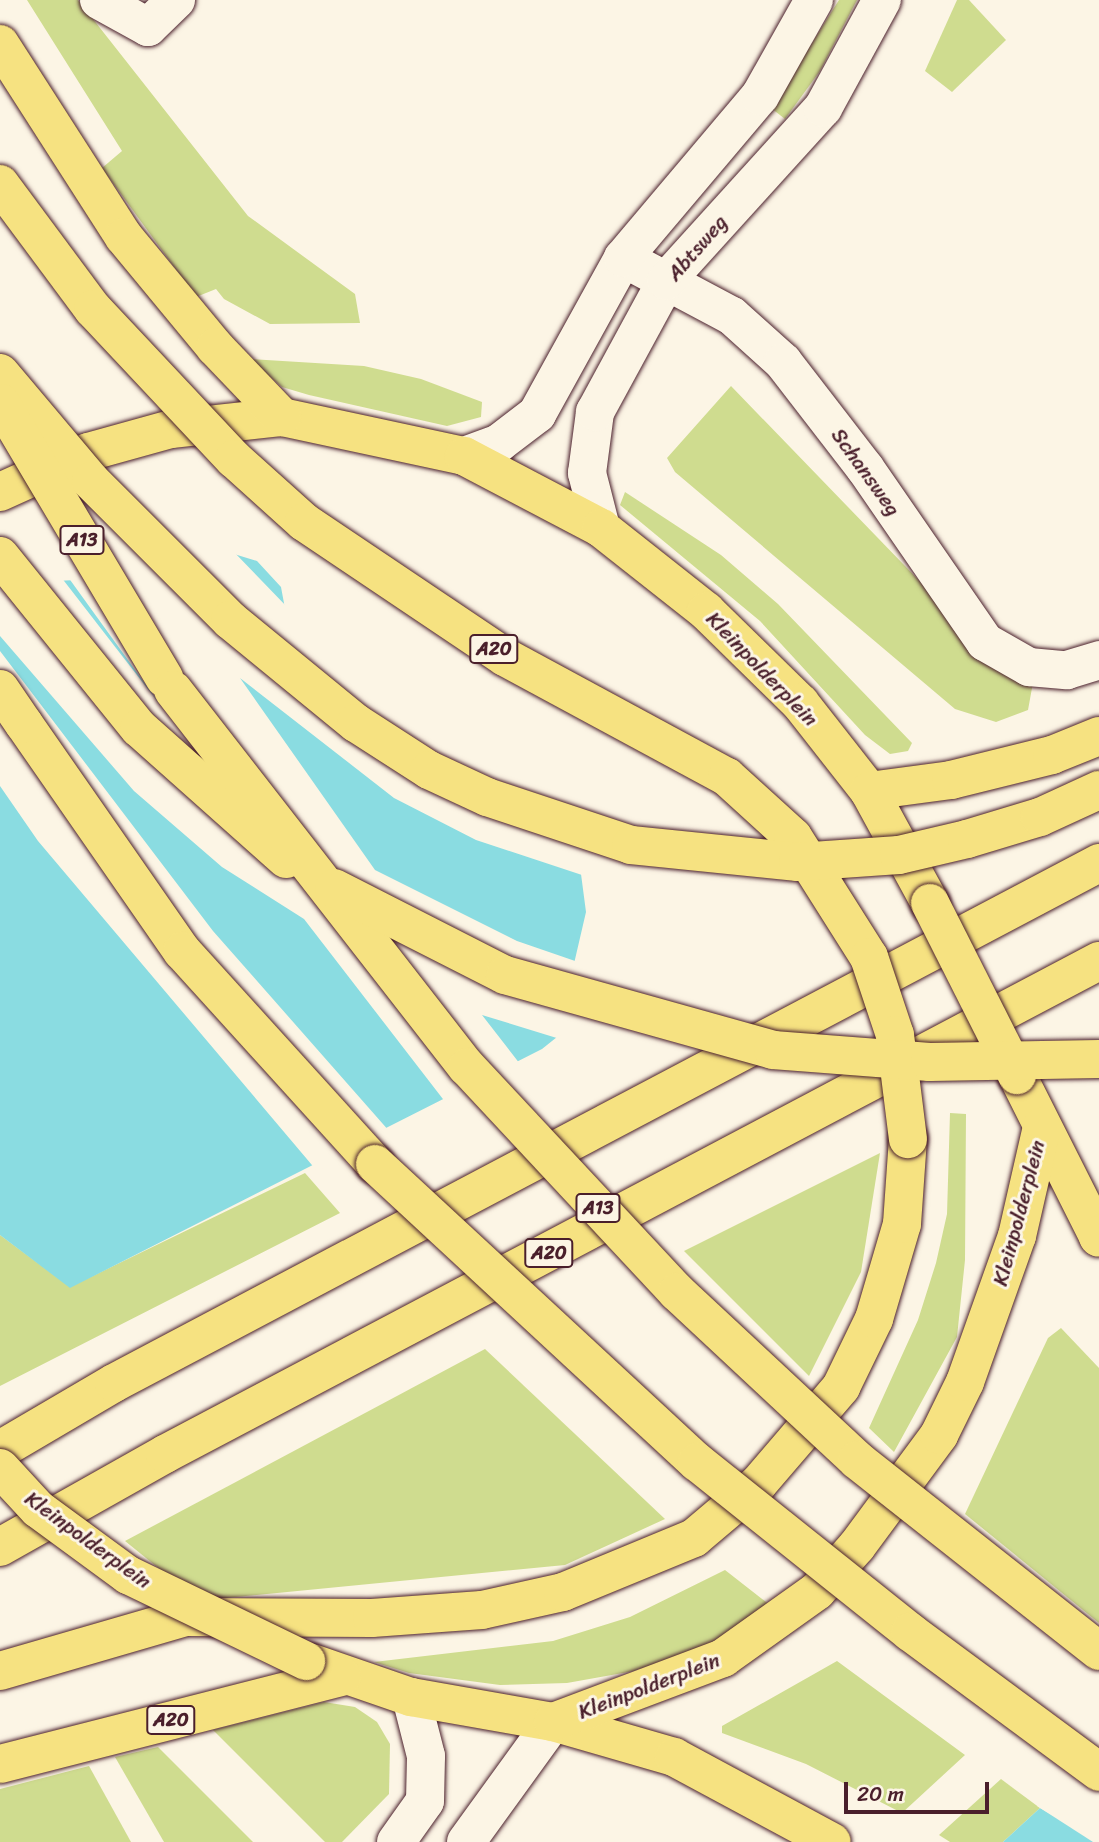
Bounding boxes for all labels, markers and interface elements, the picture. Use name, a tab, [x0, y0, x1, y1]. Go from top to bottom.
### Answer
street label: Abtsweg	[662, 210, 732, 286]
street label: Schansweg	[826, 423, 906, 521]
road number: A13	[59, 524, 105, 555]
street label: Kleinpolderplein	[701, 606, 823, 732]
road number: A20	[468, 634, 520, 664]
street label: Kleinpolderplein	[987, 1137, 1051, 1289]
road number: A13	[575, 1192, 621, 1224]
road number: A20	[523, 1238, 575, 1268]
street label: Kleinpolderplein	[20, 1486, 156, 1594]
street label: Kleinpolderplein	[575, 1647, 723, 1725]
road number: A20	[145, 1704, 197, 1736]
scale bar	[847, 1769, 992, 1813]
text: 20 m	[857, 1775, 904, 1813]

